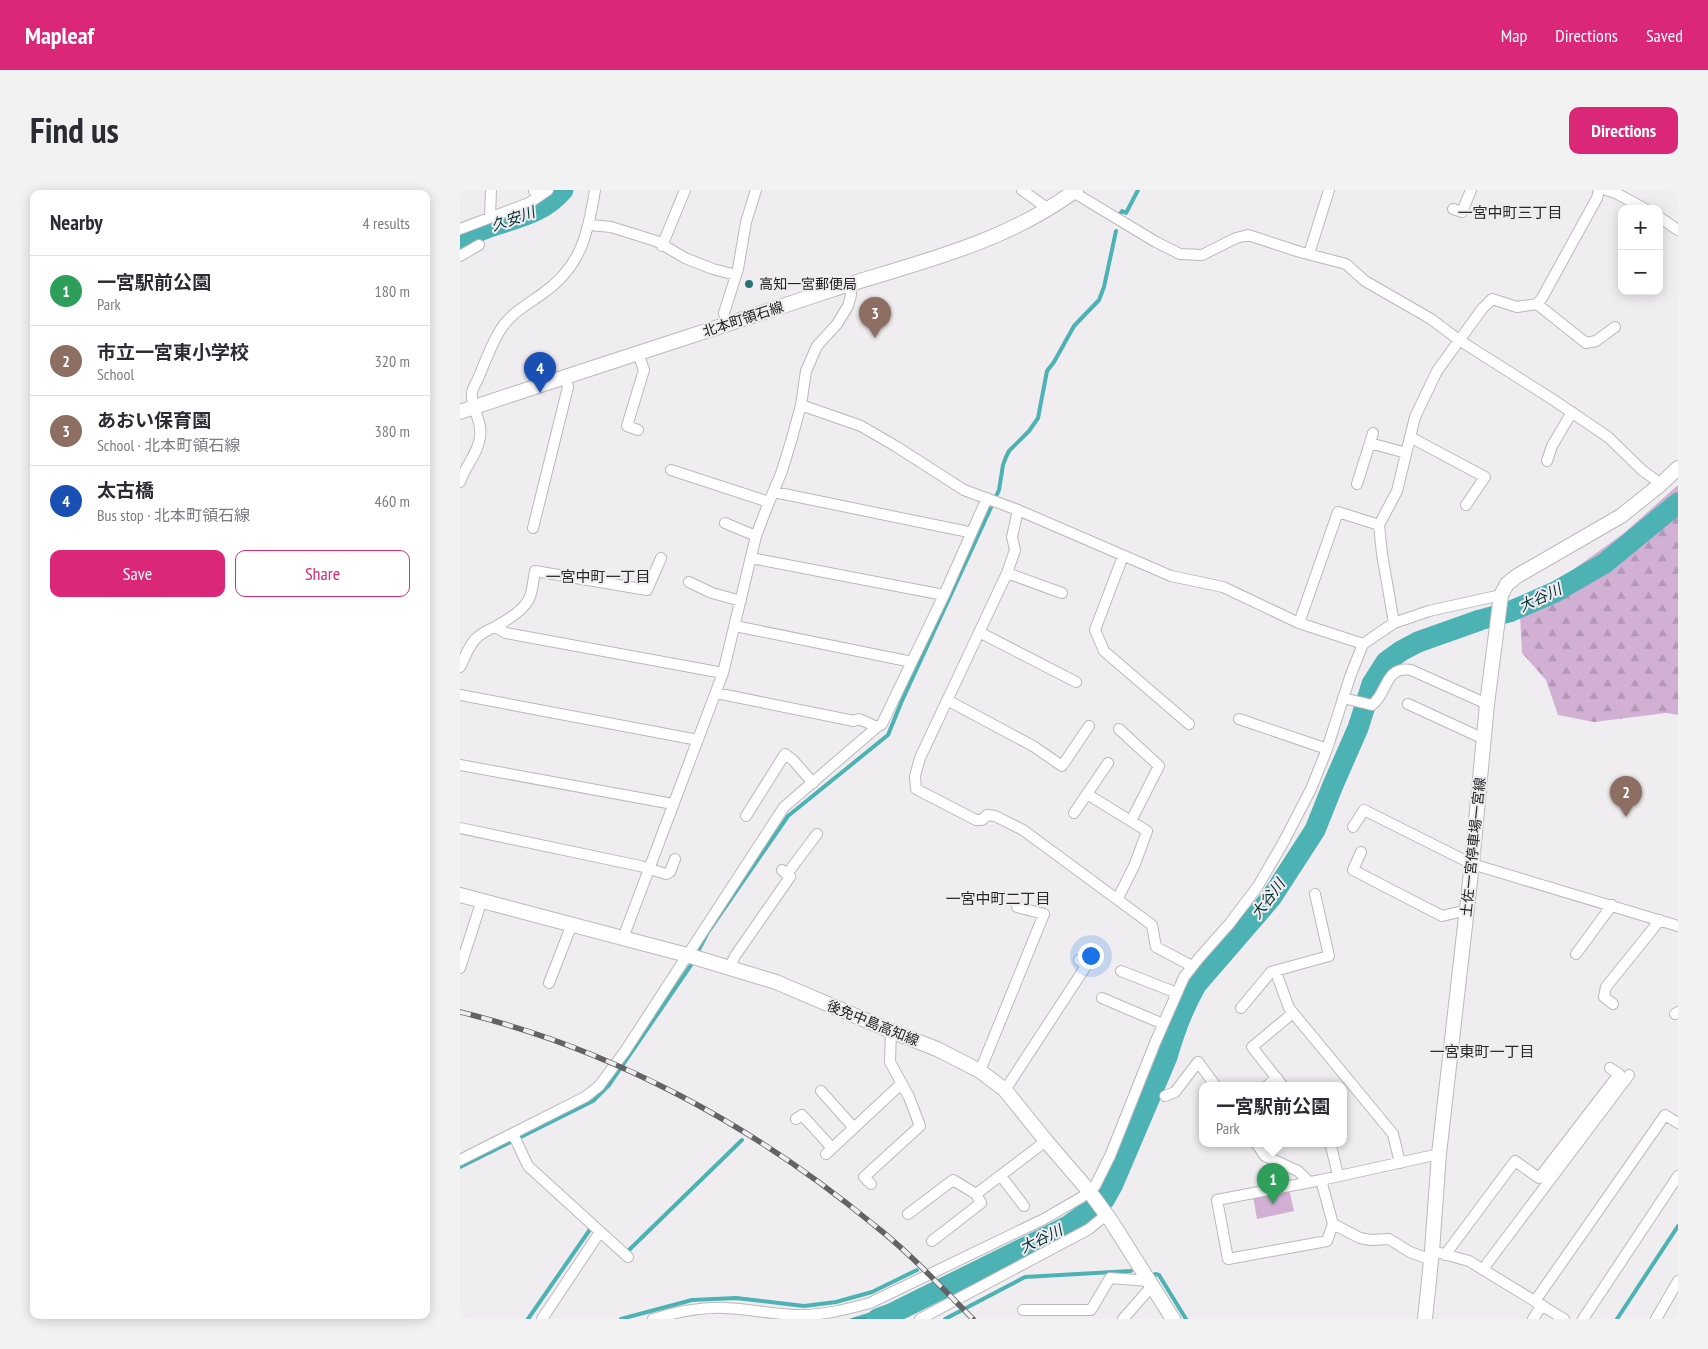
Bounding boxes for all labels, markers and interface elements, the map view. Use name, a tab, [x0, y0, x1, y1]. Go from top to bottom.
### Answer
text: Mapleaf	[25, 20, 94, 51]
text: Map	[1501, 24, 1527, 47]
text: Directions	[1555, 24, 1618, 47]
text: Saved	[1646, 24, 1683, 47]
text: Find us	[30, 107, 119, 153]
button: Directions	[1569, 107, 1678, 154]
water label: 久安川	[488, 202, 539, 235]
district label: 一宮中町三丁目	[1457, 203, 1563, 222]
map controls	[1618, 205, 1663, 295]
button: +	[1618, 205, 1663, 250]
text: Nearby	[50, 209, 103, 236]
text: 4 results	[363, 213, 410, 233]
button: −	[1618, 250, 1663, 295]
text: 一宮駅前公園	[97, 270, 211, 294]
place label: 高知一宮郵便局	[759, 275, 857, 293]
marker: 高知一宮郵便局	[743, 278, 755, 290]
text: 1	[62, 281, 70, 301]
text: 180 m	[375, 281, 410, 301]
text: Park	[97, 294, 121, 314]
street label: 北本町領石線	[700, 297, 786, 341]
pin: 3	[859, 297, 891, 338]
text: 市立一宮東小学校	[97, 340, 249, 364]
text: 2	[62, 351, 70, 371]
text: 320 m	[375, 351, 410, 371]
pin: 4	[524, 352, 556, 393]
text: School	[97, 364, 134, 384]
text: あおい保育園	[97, 408, 211, 432]
text: 3	[62, 421, 70, 441]
text: 380 m	[375, 421, 410, 441]
text: School · 北本町領石線	[97, 435, 240, 455]
text: 太古橋	[97, 478, 154, 502]
text: 4	[62, 491, 70, 511]
text: 460 m	[375, 491, 410, 511]
text: Bus stop · 北本町領石線	[97, 505, 250, 525]
button: Save	[50, 550, 225, 597]
button: Share	[235, 550, 410, 597]
district label: 一宮中町一丁目	[545, 567, 651, 586]
water label: 大谷川	[1515, 579, 1566, 616]
street label: 土佐一宮停車場一宮線	[1457, 776, 1489, 918]
pin: 2	[1610, 776, 1642, 817]
water label: 大谷川	[1246, 873, 1290, 922]
district label: 一宮中町二丁目	[945, 889, 1051, 908]
your location	[1078, 943, 1104, 969]
street label: 後免中島高知線	[824, 996, 922, 1050]
district label: 一宮東町一丁目	[1429, 1042, 1535, 1061]
popup	[1199, 1082, 1347, 1147]
text: 一宮駅前公園	[1216, 1094, 1330, 1118]
text: Park	[1216, 1118, 1240, 1138]
pin: 1	[1257, 1163, 1289, 1204]
water label: 大谷川	[1016, 1219, 1067, 1257]

